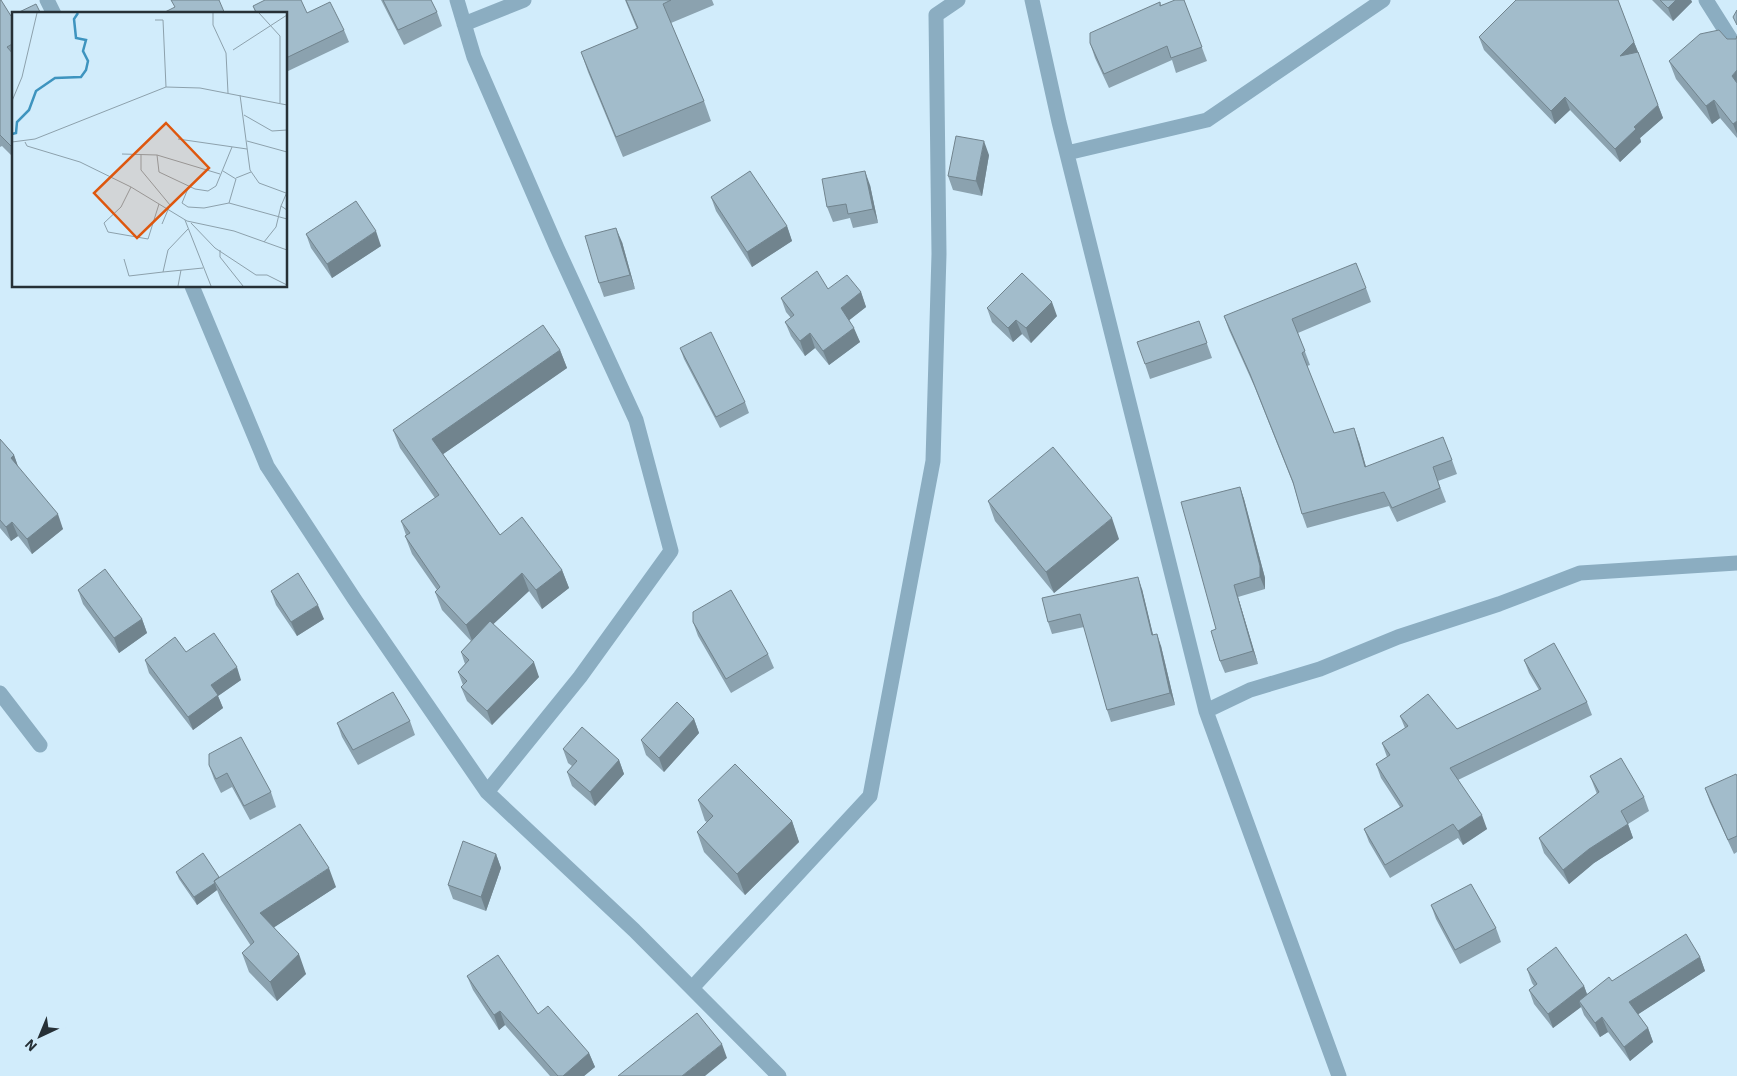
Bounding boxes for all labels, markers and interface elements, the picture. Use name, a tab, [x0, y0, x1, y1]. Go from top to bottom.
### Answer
inset map	[12, 12, 288, 288]
north arrow	[15, 1011, 65, 1061]
text: N	[21, 1035, 41, 1055]

